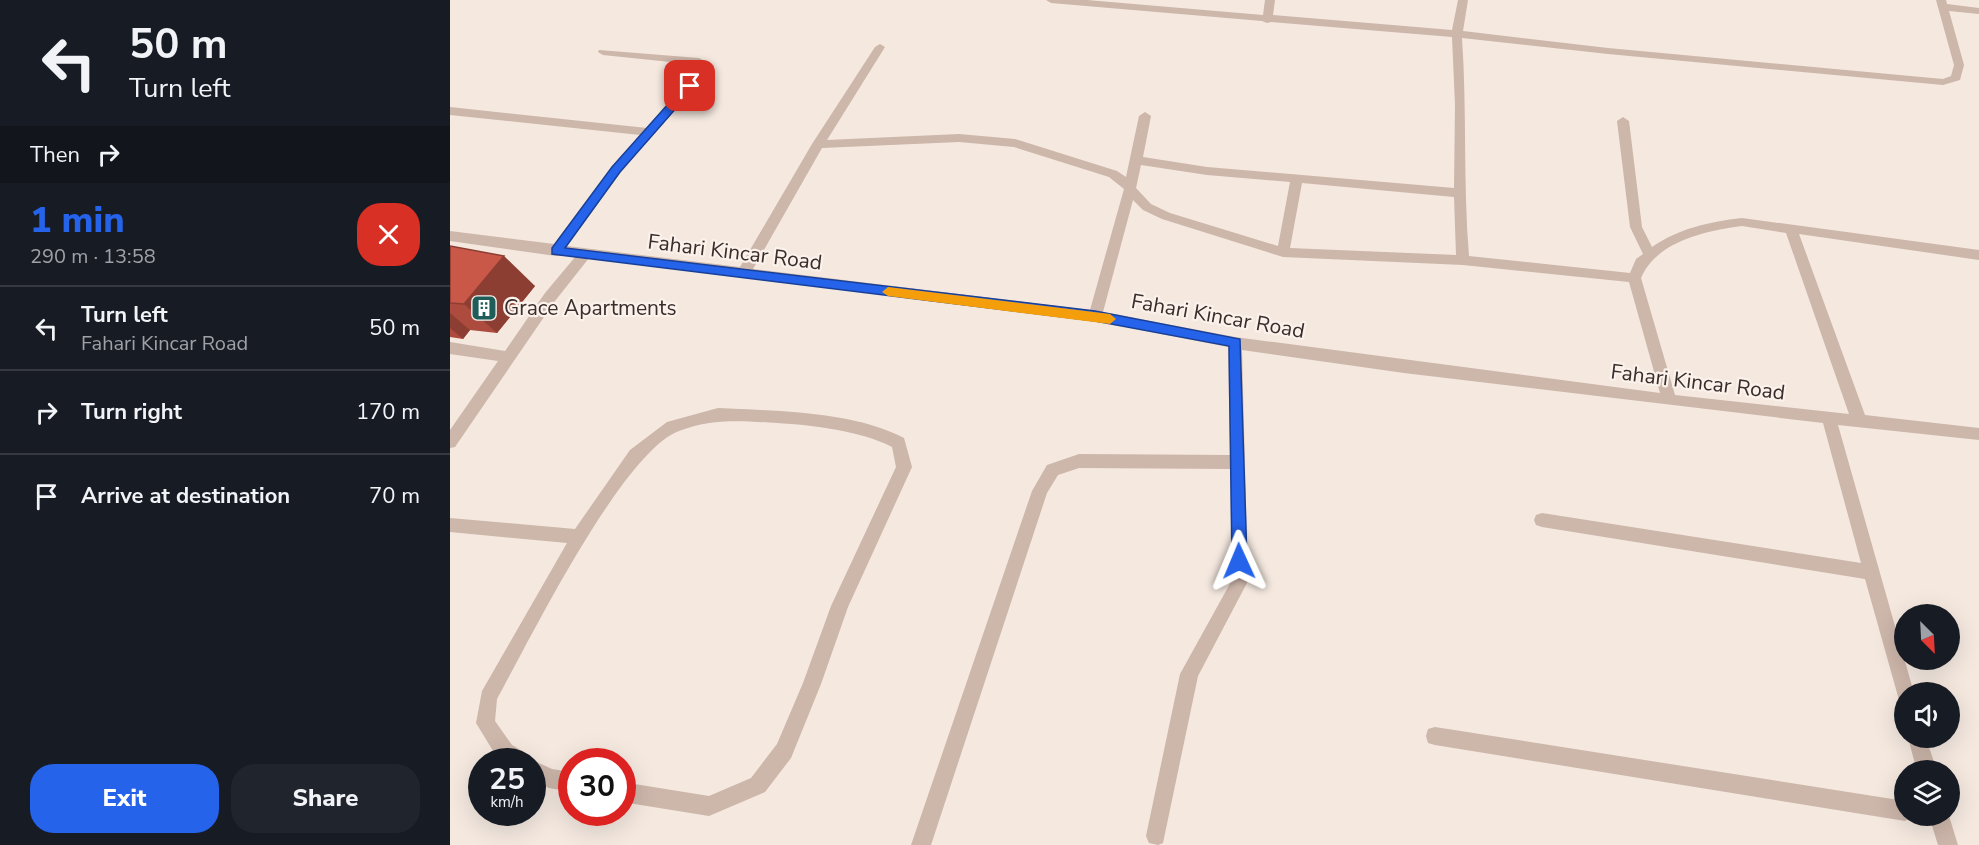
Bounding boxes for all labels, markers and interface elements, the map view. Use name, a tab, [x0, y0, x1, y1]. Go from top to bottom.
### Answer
text: 50 m	[129, 16, 228, 73]
icon: left	[30, 24, 108, 102]
pin	[664, 60, 715, 111]
icon: arrive	[673, 69, 706, 102]
text: Turn left	[129, 70, 230, 107]
icon: right	[92, 138, 125, 171]
text: Then	[30, 140, 80, 170]
text: 1 min	[30, 196, 125, 245]
button: close	[357, 203, 420, 266]
street label: Fahari Kincar Road	[646, 227, 824, 277]
text: 290 m · 13:58	[30, 243, 156, 270]
street label: Fahari Kincar Road	[1129, 287, 1307, 345]
building icon: Grace Apartments	[469, 293, 499, 323]
place label: Grace Apartments	[504, 294, 677, 322]
text: Turn left	[81, 300, 168, 330]
icon: left	[30, 312, 63, 345]
text: 50 m	[369, 313, 420, 343]
text: Fahari Kincar Road	[81, 330, 248, 357]
street label: Fahari Kincar Road	[1609, 357, 1787, 407]
icon: right	[30, 396, 63, 429]
text: Turn right	[81, 397, 182, 427]
text: 170 m	[356, 397, 420, 427]
icon: arrive	[30, 480, 63, 513]
text: Arrive at destination	[81, 481, 290, 511]
text: 70 m	[369, 481, 420, 511]
position arrow	[1207, 529, 1271, 593]
north arrow	[1894, 604, 1960, 670]
map controls	[1894, 604, 1960, 826]
button: sound	[1894, 682, 1960, 748]
speed limit sign: 30	[558, 748, 636, 826]
text: 25	[489, 759, 525, 800]
button: layers	[1894, 760, 1960, 826]
button: Exit	[30, 764, 219, 833]
button: Share	[231, 764, 420, 833]
text: km/h	[490, 792, 524, 812]

